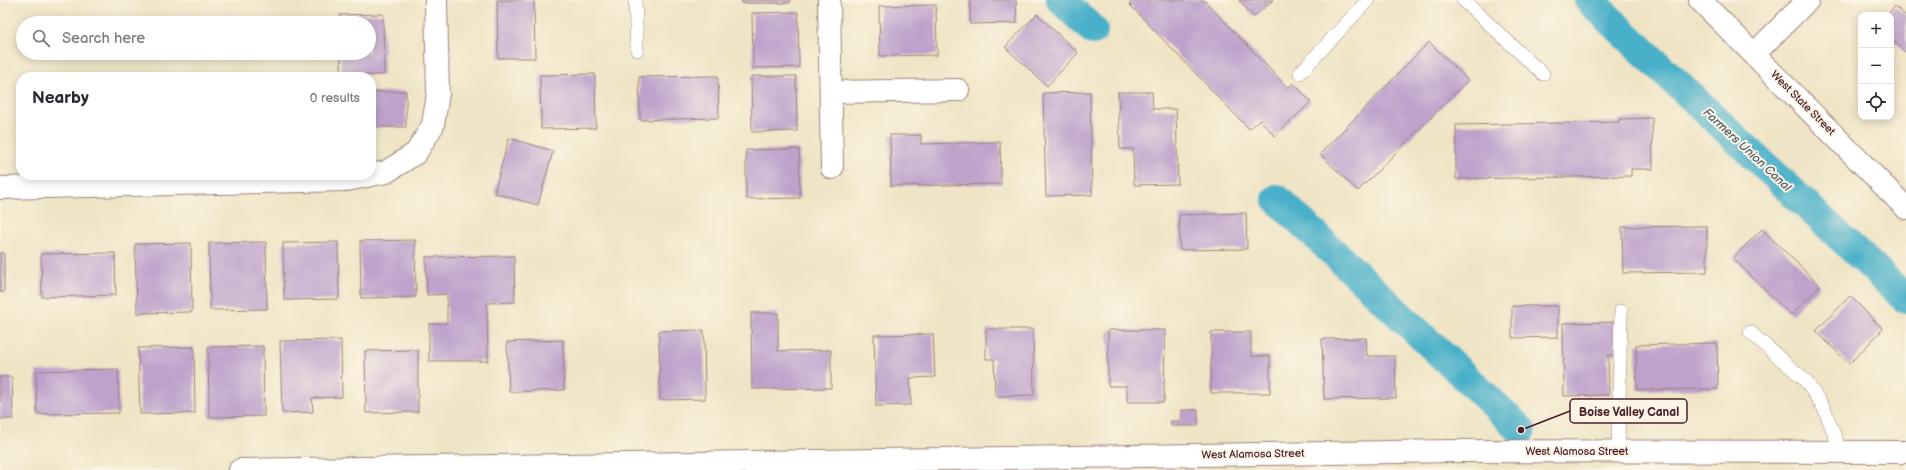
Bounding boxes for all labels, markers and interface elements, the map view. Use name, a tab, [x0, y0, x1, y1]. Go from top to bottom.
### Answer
map controls	[1858, 12, 1894, 120]
button: +	[1858, 12, 1894, 48]
search box	[16, 16, 376, 60]
icon: search	[30, 27, 52, 49]
text: Search here	[62, 29, 145, 48]
button: −	[1858, 48, 1894, 84]
street label: West State Street	[1768, 68, 1838, 138]
button: locate	[1858, 84, 1894, 120]
text: Nearby	[32, 88, 89, 108]
text: 0 results	[310, 90, 360, 106]
water label: Farmers Union Canal	[1700, 105, 1795, 196]
callout: Boise Valley Canal	[1570, 399, 1687, 423]
text: Boise Valley Canal	[1579, 405, 1679, 420]
street label: West Alamosa Street	[1525, 445, 1629, 458]
street label: West Alamosa Street	[1201, 447, 1305, 461]

